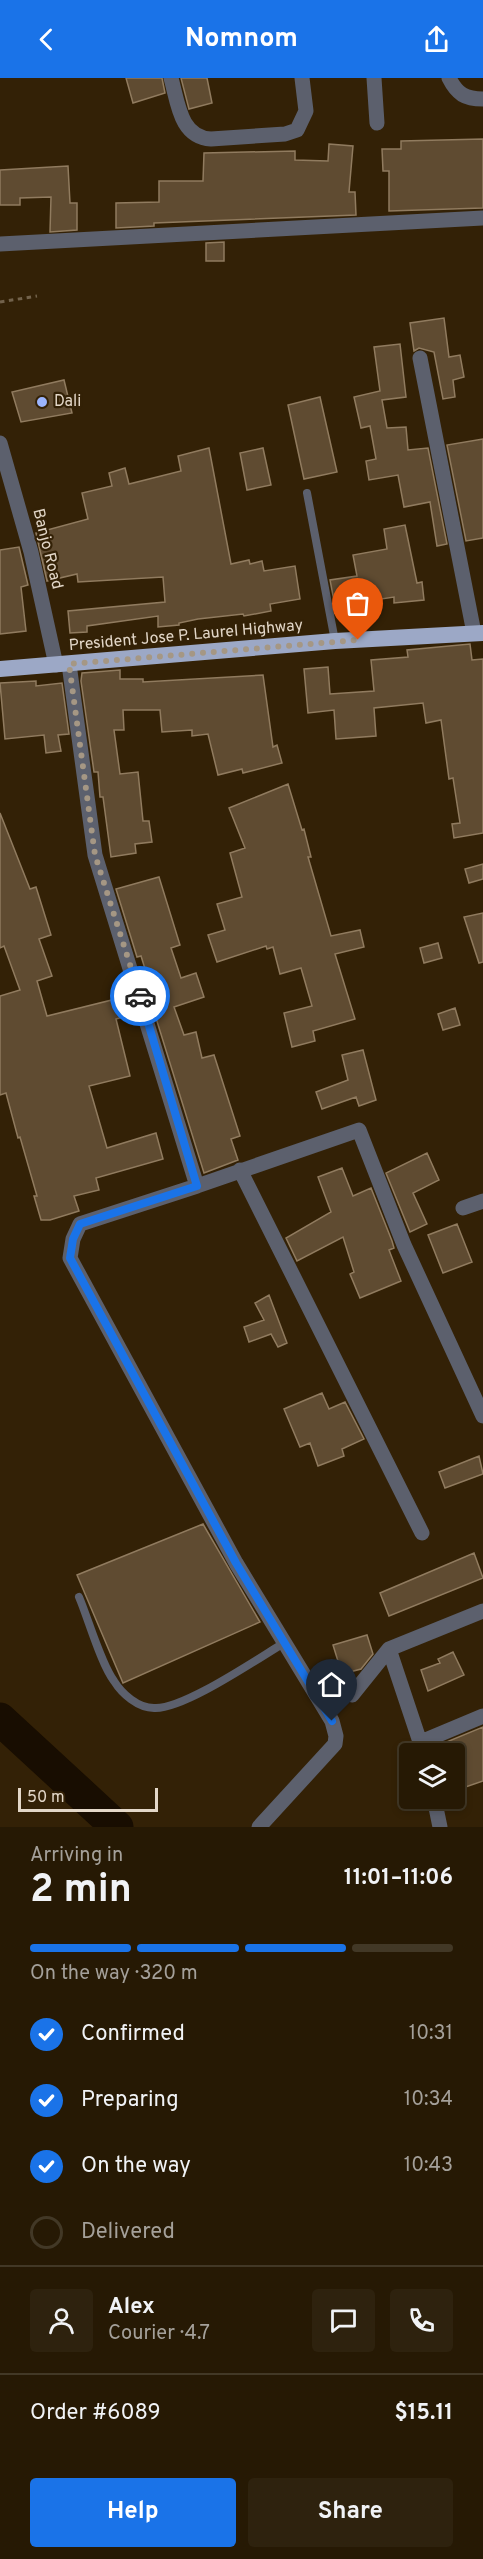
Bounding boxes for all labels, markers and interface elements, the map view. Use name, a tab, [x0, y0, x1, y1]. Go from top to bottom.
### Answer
text: Nomnom	[185, 22, 298, 56]
icon: back	[30, 23, 63, 56]
icon: share	[420, 23, 453, 56]
place label: Dali	[54, 392, 81, 412]
marker: Dali	[35, 395, 49, 409]
street label: Banjo Road	[27, 507, 67, 591]
pin	[332, 578, 383, 640]
icon: bag	[341, 587, 374, 620]
street label: President Jose P. Laurel Highway	[68, 616, 304, 656]
courier	[110, 966, 170, 1026]
icon: car	[124, 980, 157, 1013]
pin	[306, 1659, 357, 1721]
icon: home	[315, 1668, 348, 1701]
map controls	[399, 1743, 465, 1809]
button: layers	[399, 1743, 465, 1809]
scale bar	[18, 1785, 158, 1812]
text: 50 m	[27, 1788, 65, 1808]
text: Arriving in	[30, 1843, 123, 1869]
text: 11:01–11:06	[344, 1865, 453, 1892]
text: 2 min	[30, 1867, 132, 1916]
text: On the way · 320 m	[30, 1961, 198, 1987]
icon: check	[30, 2018, 63, 2051]
text: Confirmed	[81, 2021, 185, 2048]
text: 10:31	[409, 2021, 453, 2047]
icon: check	[30, 2084, 63, 2117]
text: Preparing	[81, 2087, 179, 2114]
text: 10:34	[404, 2087, 453, 2113]
icon: check	[30, 2150, 63, 2183]
text: On the way	[81, 2153, 191, 2180]
text: 10:43	[404, 2153, 453, 2179]
text: Delivered	[81, 2219, 175, 2246]
button: person	[30, 2289, 93, 2352]
button: chat	[312, 2289, 375, 2352]
button: phone	[390, 2289, 453, 2352]
text: Alex	[108, 2294, 155, 2321]
text: Courier · 4.7	[108, 2321, 210, 2347]
text: Order #6089	[30, 2400, 161, 2427]
text: $15.11	[395, 2400, 453, 2427]
button: Help	[30, 2478, 236, 2547]
button: Share	[248, 2478, 453, 2547]

